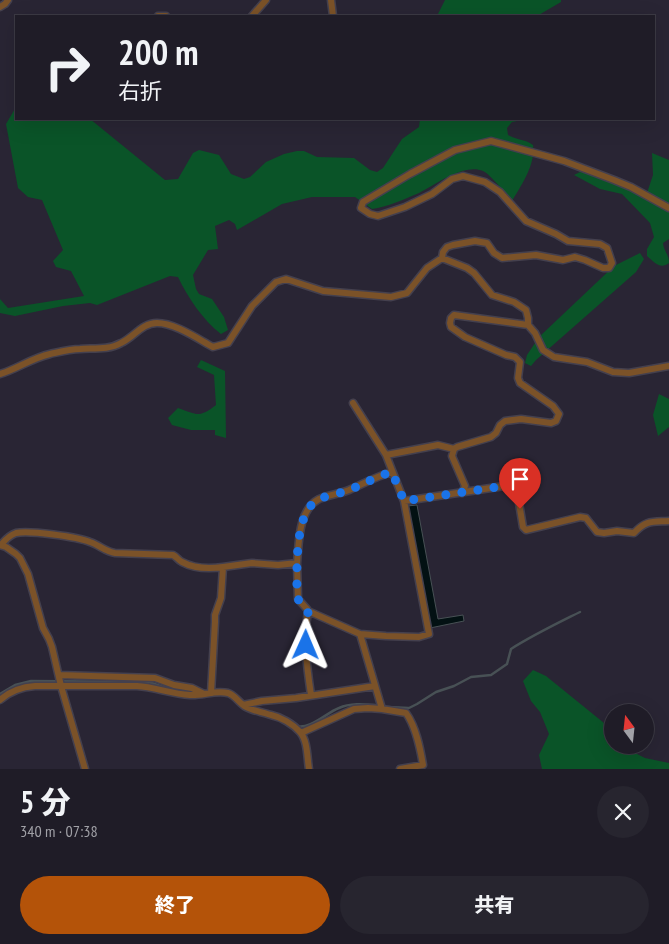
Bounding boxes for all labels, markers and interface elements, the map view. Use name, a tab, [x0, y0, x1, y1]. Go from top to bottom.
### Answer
text: 200 m	[118, 29, 199, 75]
icon: right	[35, 35, 100, 100]
text: 右折	[118, 77, 162, 105]
pin	[499, 458, 541, 509]
icon: arrive	[506, 465, 534, 493]
position arrow	[279, 618, 331, 670]
north arrow	[604, 704, 654, 754]
map controls	[604, 704, 654, 754]
text: 5 分	[20, 782, 71, 821]
button: close	[597, 786, 649, 838]
text: 340 m · 07:38	[20, 821, 98, 841]
button: 終了	[20, 876, 330, 934]
button: 共有	[340, 876, 649, 934]

